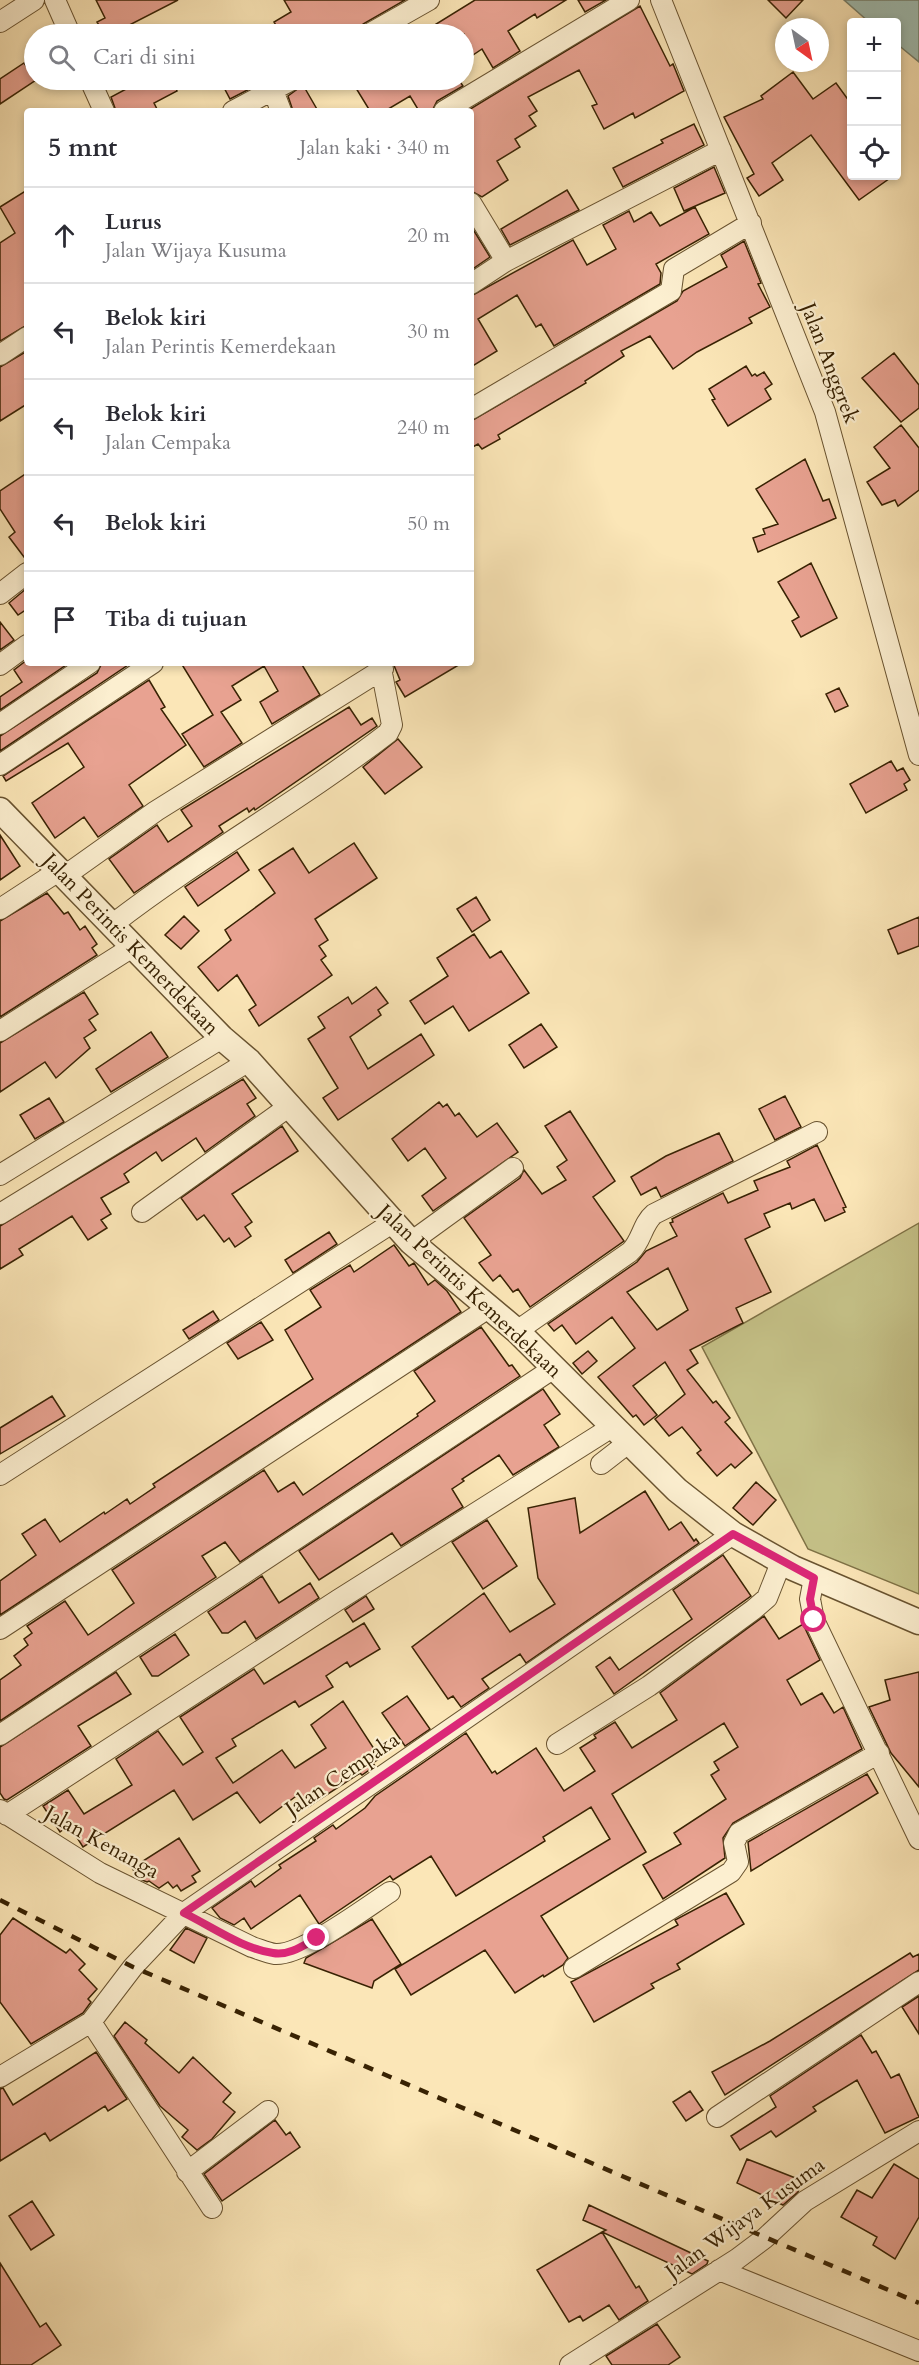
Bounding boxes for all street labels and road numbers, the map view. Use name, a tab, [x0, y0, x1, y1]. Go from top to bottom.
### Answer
street label: Jalan Anggrek	[792, 296, 866, 428]
street label: Jalan Perintis Kemerdekaan	[34, 845, 226, 1042]
street label: Jalan Perintis Kemerdekaan	[369, 1196, 568, 1385]
street label: Jalan Cempaka	[277, 1725, 405, 1825]
street label: Jalan Kenanga	[37, 1797, 164, 1886]
street label: Jalan Wijaya Kusuma	[657, 2151, 831, 2288]

